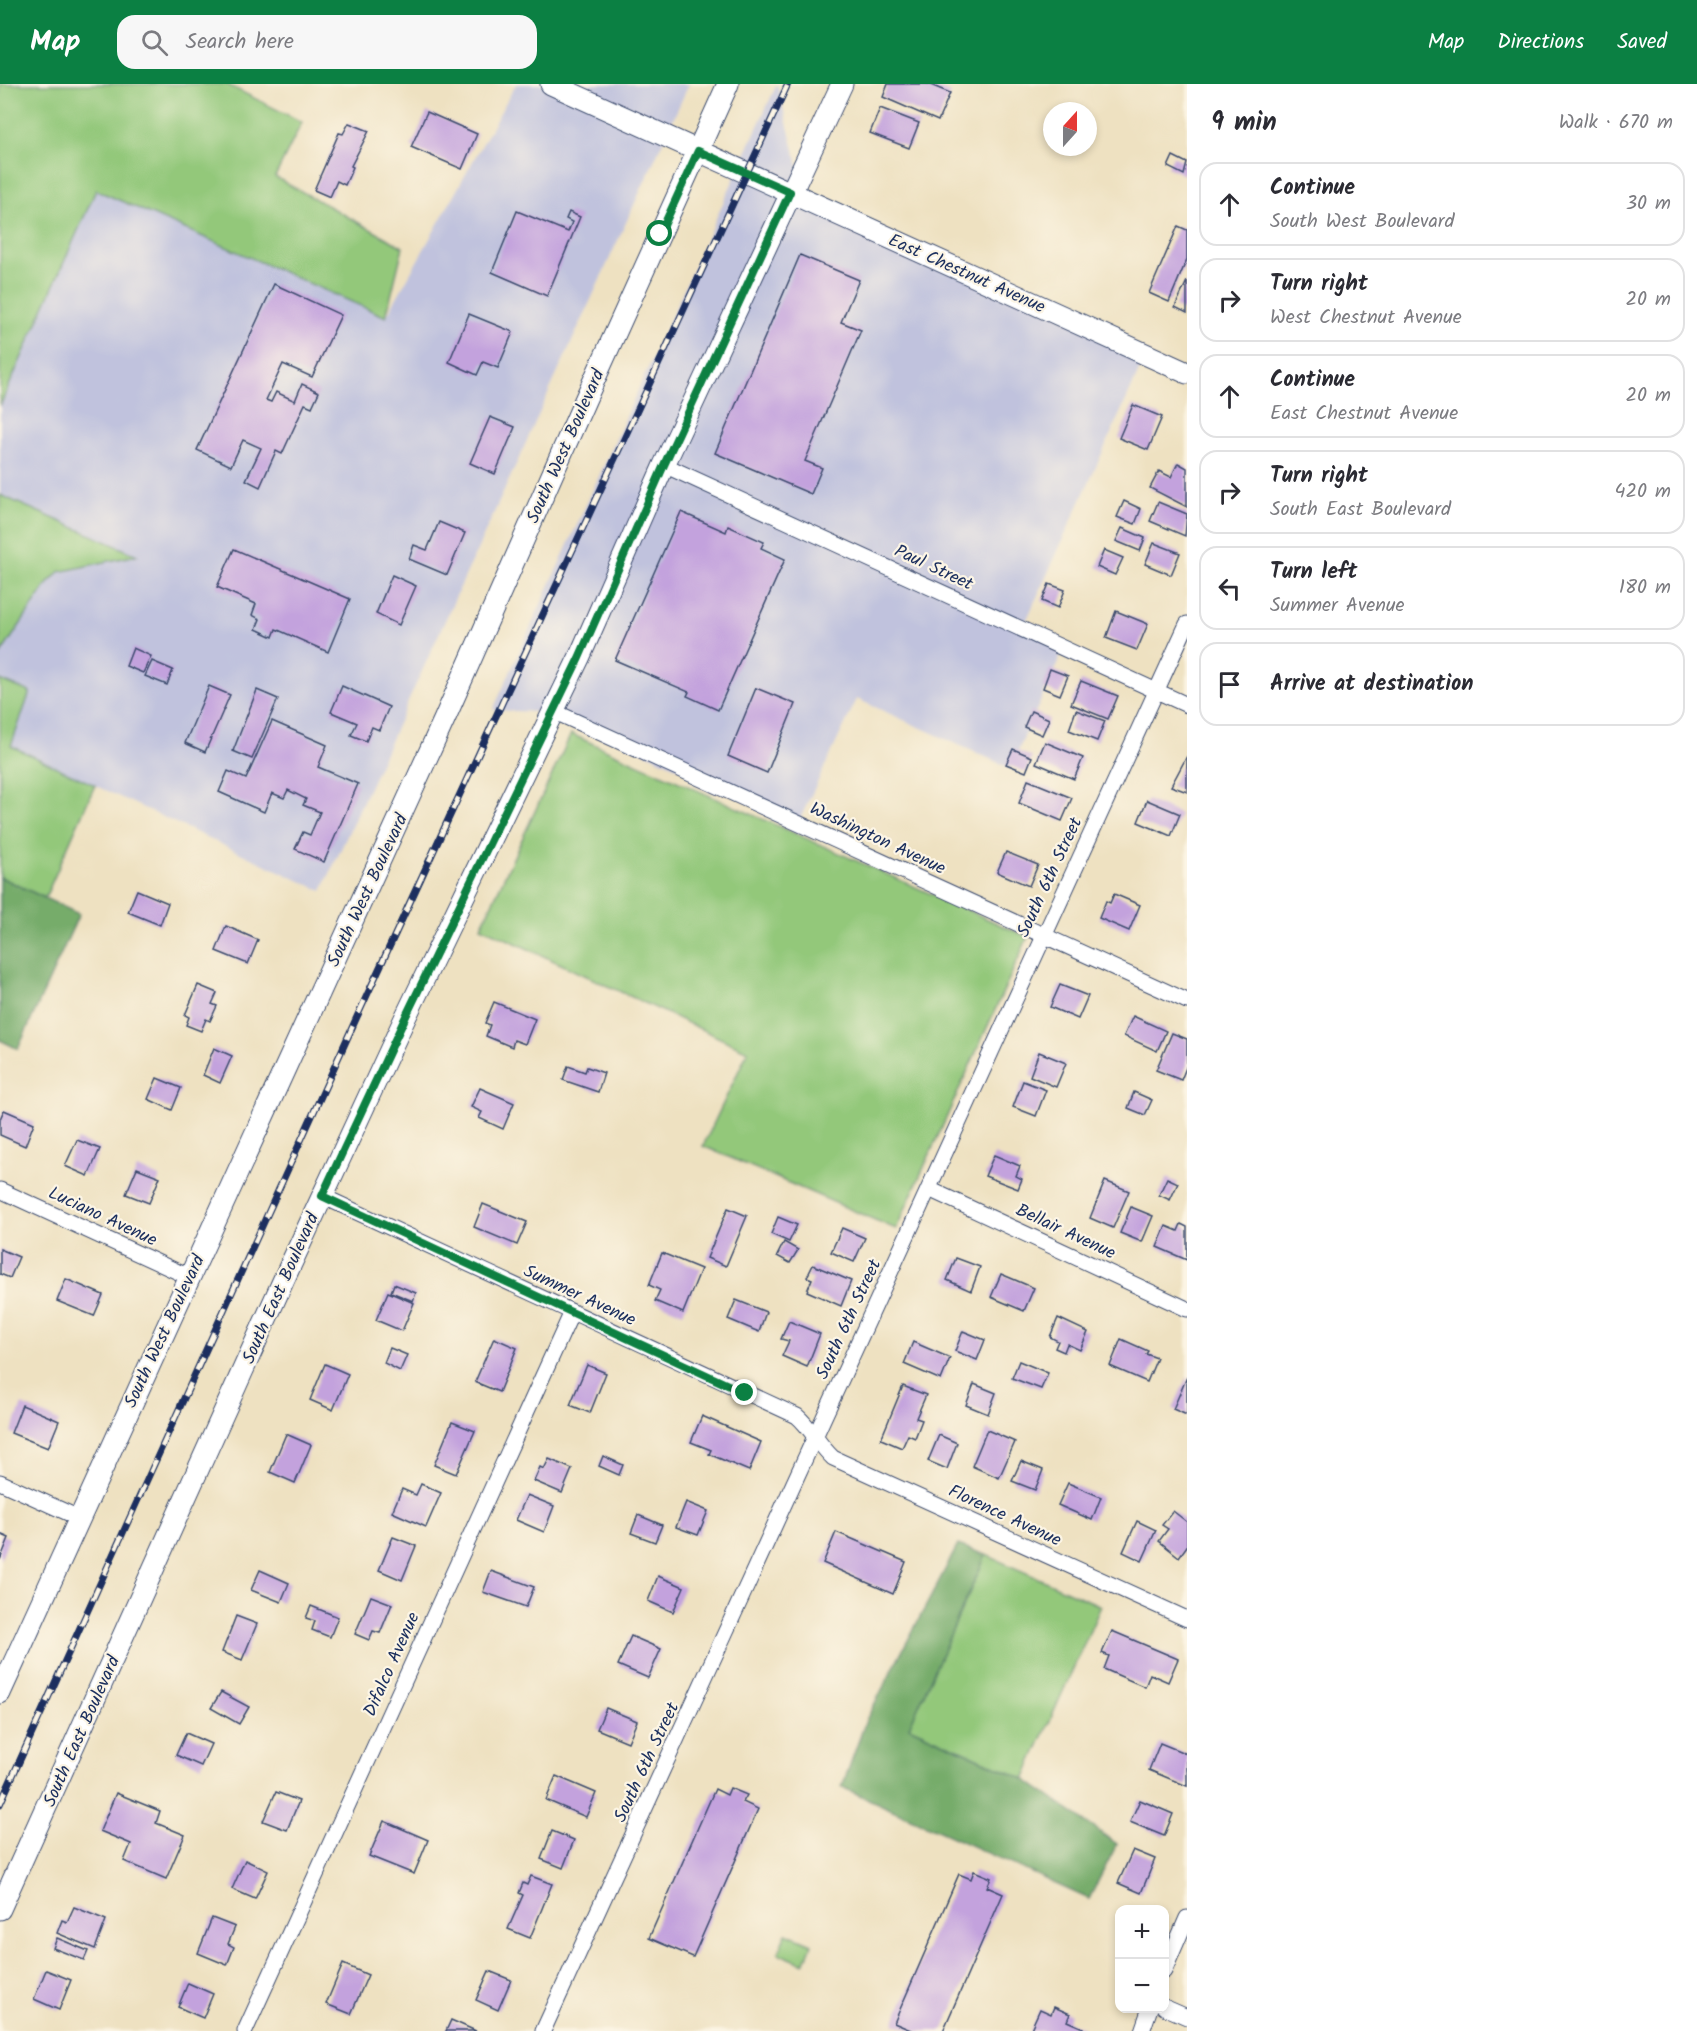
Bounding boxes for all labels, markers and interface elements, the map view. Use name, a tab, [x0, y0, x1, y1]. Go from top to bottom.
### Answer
search box	[117, 15, 537, 69]
text: Map	[30, 20, 81, 65]
text: Search here	[186, 25, 294, 60]
icon: search	[138, 26, 171, 59]
text: Map	[1428, 26, 1464, 59]
text: Directions	[1497, 26, 1584, 59]
text: Saved	[1617, 26, 1667, 59]
north arrow	[1043, 102, 1097, 156]
text: 9 min	[1211, 102, 1277, 144]
text: Walk · 670 m	[1559, 107, 1673, 139]
text: Continue	[1270, 171, 1355, 206]
icon: ahead	[1213, 188, 1246, 221]
text: 30 m	[1626, 188, 1671, 220]
text: South West Boulevard	[1270, 206, 1454, 238]
route start	[646, 220, 672, 246]
street label: East Chestnut Avenue	[883, 227, 1050, 322]
text: Turn right	[1270, 267, 1368, 302]
icon: right	[1213, 284, 1246, 317]
text: 20 m	[1625, 284, 1671, 316]
text: West Chestnut Avenue	[1270, 302, 1462, 334]
text: Continue	[1270, 363, 1355, 398]
street label: South West Boulevard	[519, 364, 614, 528]
icon: ahead	[1213, 380, 1246, 413]
text: 20 m	[1625, 380, 1671, 412]
text: East Chestnut Avenue	[1270, 398, 1458, 430]
text: Turn right	[1270, 459, 1368, 494]
icon: right	[1213, 476, 1246, 509]
text: 420 m	[1614, 476, 1671, 508]
text: South East Boulevard	[1270, 494, 1451, 526]
street label: Paul Street	[889, 537, 979, 600]
text: Turn left	[1270, 555, 1357, 590]
icon: left	[1213, 572, 1246, 605]
text: 180 m	[1619, 572, 1671, 604]
text: Summer Avenue	[1270, 590, 1405, 622]
text: Arrive at destination	[1270, 667, 1473, 702]
icon: arrive	[1213, 668, 1246, 701]
street label: Washington Avenue	[805, 795, 950, 884]
street label: South West Boulevard	[320, 808, 417, 972]
street label: South 6th Street	[1010, 812, 1091, 943]
street label: Luciano Avenue	[43, 1179, 162, 1255]
street label: Bellair Avenue	[1011, 1197, 1120, 1268]
street label: South East Boulevard	[235, 1207, 328, 1369]
street label: South West Boulevard	[117, 1249, 214, 1413]
street label: South 6th Street	[809, 1254, 890, 1385]
street label: Summer Avenue	[518, 1258, 640, 1335]
route end	[731, 1379, 757, 1405]
street label: Florence Avenue	[943, 1477, 1066, 1555]
street label: Difalco Avenue	[356, 1608, 428, 1722]
street label: South East Boulevard	[36, 1650, 129, 1812]
street label: South 6th Street	[607, 1697, 688, 1828]
map controls	[1115, 1905, 1169, 2013]
button: +	[1115, 1905, 1169, 1959]
button: −	[1115, 1959, 1169, 2013]

